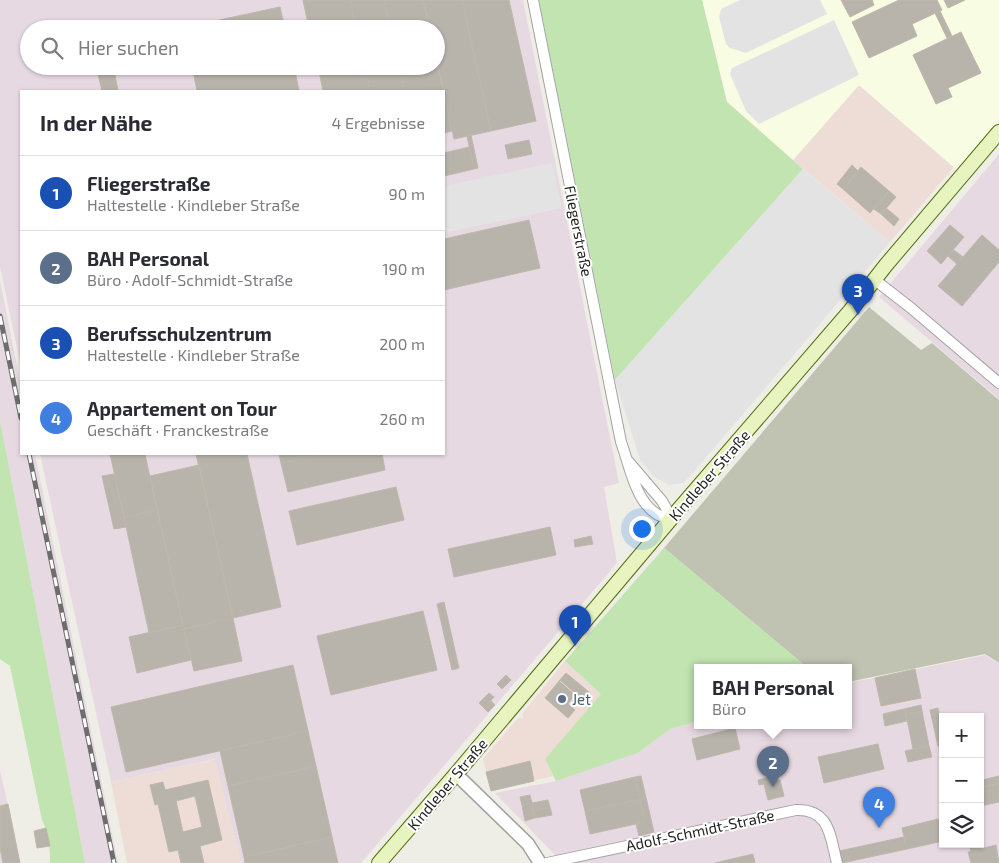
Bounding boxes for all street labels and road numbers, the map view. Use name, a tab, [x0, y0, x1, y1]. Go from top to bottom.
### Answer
street label: Fliegerstraße	[561, 184, 597, 278]
street label: Kindleber Straße	[665, 426, 753, 524]
street label: Kindleber Straße	[403, 734, 491, 834]
street label: Adolf-Schmidt-Straße	[624, 805, 776, 855]

